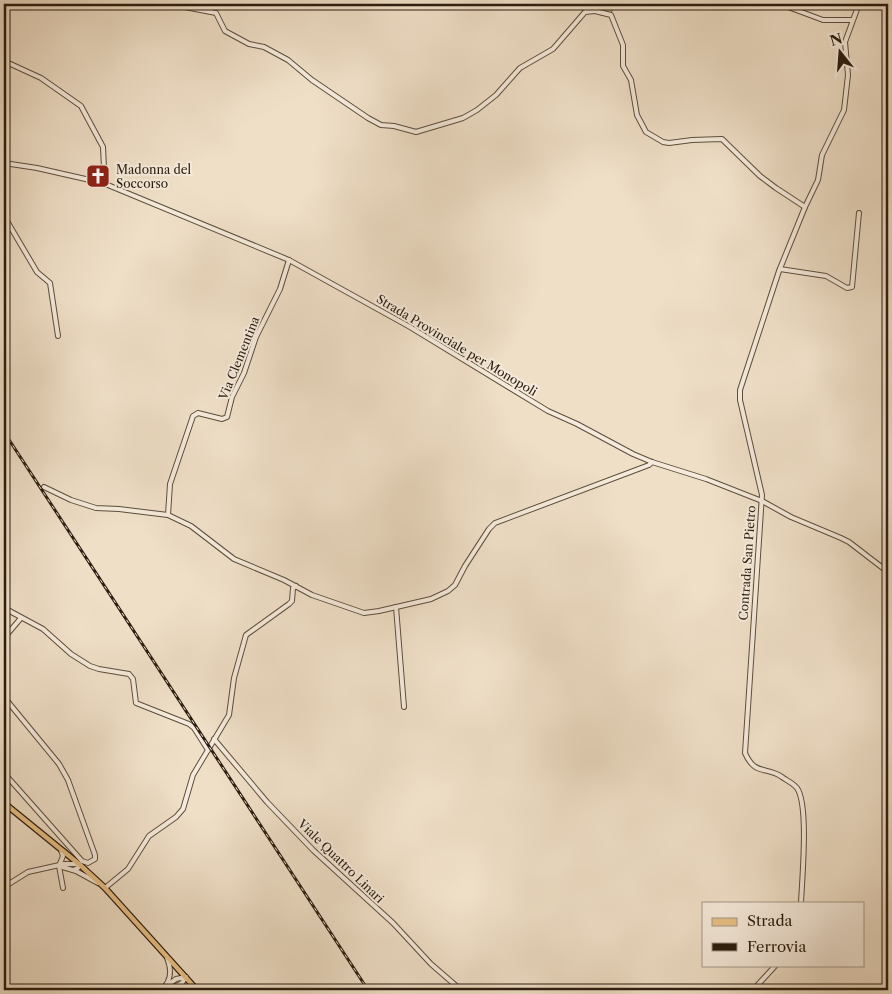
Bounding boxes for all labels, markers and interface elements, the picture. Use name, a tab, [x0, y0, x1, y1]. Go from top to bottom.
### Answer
north arrow	[814, 28, 864, 78]
text: N	[828, 29, 845, 50]
place label: Madonna del Soccorso	[116, 162, 191, 191]
church icon: Madonna del Soccorso	[85, 163, 111, 189]
street label: Strada Provinciale per Monopoli	[374, 291, 540, 399]
street label: Via Clementina	[215, 314, 263, 403]
street label: Contrada San Pietro	[735, 505, 759, 621]
street label: Viale Quattro Linari	[294, 815, 387, 906]
legend	[702, 902, 864, 966]
text: Strada	[747, 911, 793, 930]
text: Ferrovia	[747, 937, 806, 956]

